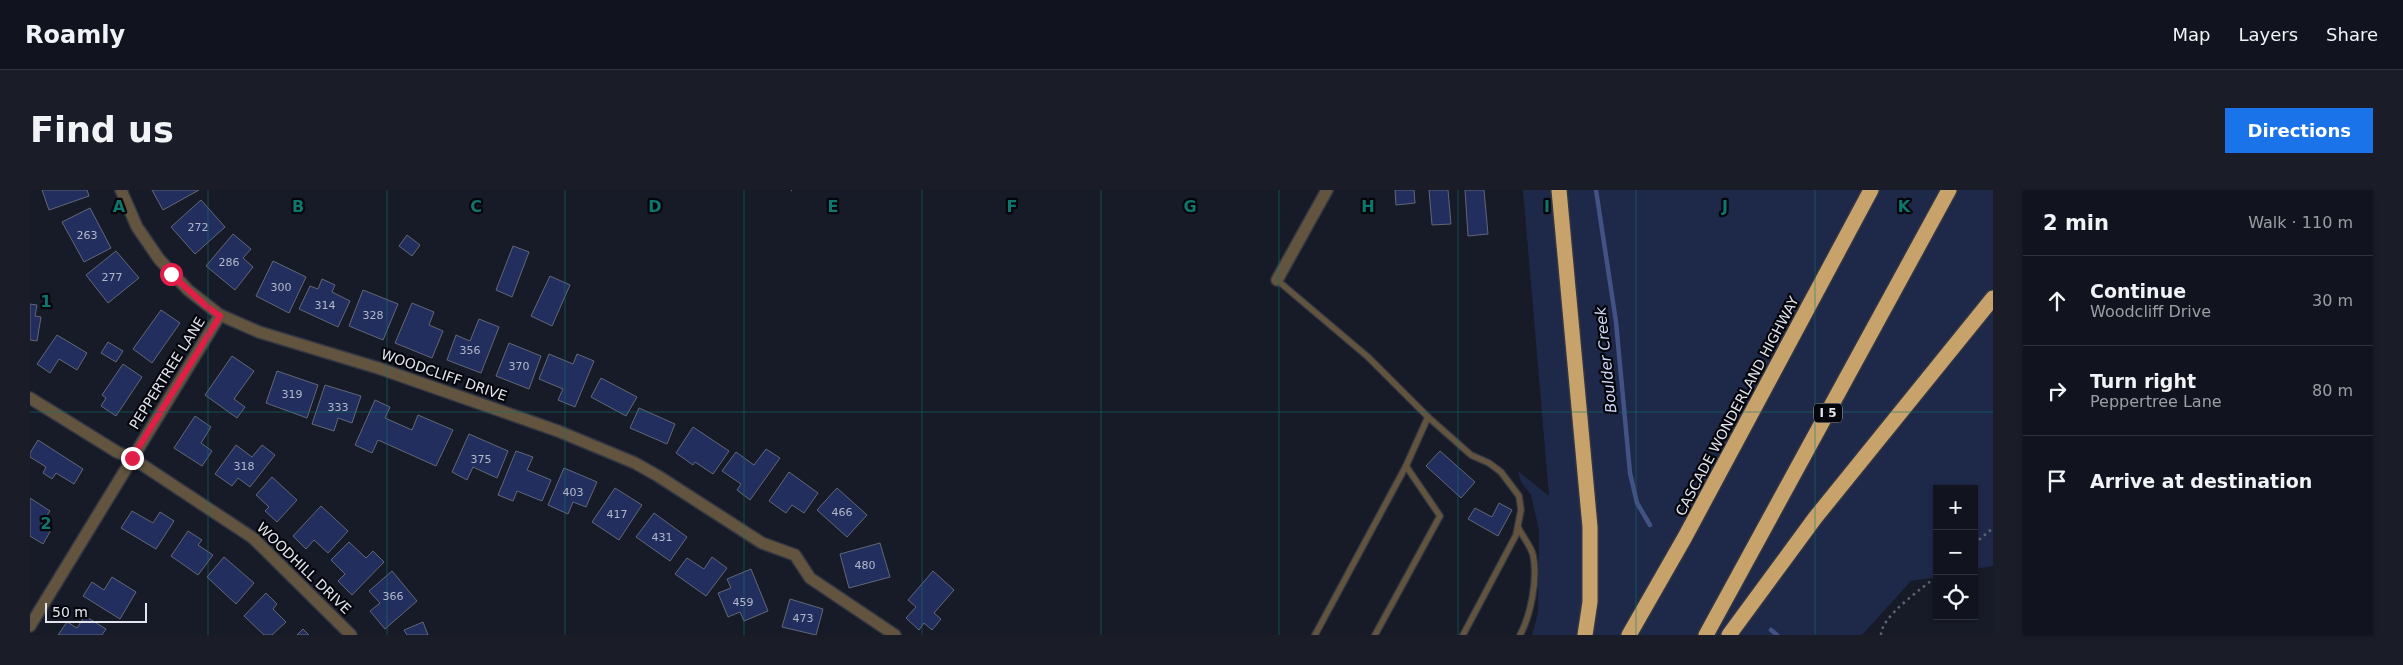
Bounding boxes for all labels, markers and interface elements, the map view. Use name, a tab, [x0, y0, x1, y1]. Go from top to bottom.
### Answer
text: Roamly	[25, 21, 125, 49]
text: Map	[2172, 24, 2210, 45]
text: Layers	[2238, 24, 2298, 45]
text: Share	[2326, 24, 2378, 45]
button: Directions	[2225, 108, 2373, 153]
text: Find us	[30, 110, 174, 150]
text: A	[113, 197, 126, 216]
text: B	[292, 197, 304, 216]
text: C	[470, 197, 482, 216]
text: D	[648, 197, 662, 216]
text: E	[828, 197, 838, 216]
text: F	[1007, 197, 1017, 216]
text: G	[1183, 197, 1197, 216]
text: H	[1361, 197, 1375, 216]
text: I	[1544, 197, 1550, 216]
text: J	[1721, 197, 1728, 216]
text: K	[1898, 197, 1911, 216]
text: 2 min	[2043, 211, 2109, 235]
text: Walk · 110 m	[2248, 213, 2353, 232]
house number: 272	[188, 221, 209, 234]
house number: 263	[77, 229, 98, 242]
house number: 286	[219, 256, 240, 269]
route start	[160, 263, 183, 286]
house number: 277	[102, 271, 123, 284]
text: Continue	[2090, 280, 2186, 302]
house number: 300	[271, 281, 292, 294]
icon: ahead	[2043, 287, 2071, 315]
text: 30 m	[2312, 291, 2353, 310]
text: 1	[40, 292, 52, 311]
street label: CASCADE WONDERLAND HIGHWAY	[1672, 293, 1802, 518]
house number: 314	[315, 299, 336, 312]
text: Woodcliff Drive	[2090, 302, 2211, 321]
water label: Boulder Creek	[1591, 305, 1621, 414]
house number: 328	[363, 309, 384, 322]
street label: PEPPERTREE LANE	[126, 314, 208, 432]
house number: 356	[460, 344, 481, 357]
street label: WOODCLIFF DRIVE	[379, 346, 509, 404]
house number: 370	[509, 360, 530, 373]
text: Turn right	[2090, 370, 2196, 392]
icon: right	[2043, 377, 2071, 405]
text: 80 m	[2312, 381, 2353, 400]
house number: 319	[282, 388, 303, 401]
text: Peppertree Lane	[2090, 392, 2222, 411]
house number: 333	[328, 401, 349, 414]
road number: I 5	[1814, 404, 1842, 422]
route end	[121, 447, 144, 470]
house number: 375	[471, 453, 492, 466]
house number: 318	[234, 460, 255, 473]
icon: arrive	[2043, 467, 2071, 495]
text: Arrive at destination	[2090, 470, 2312, 492]
map controls	[1933, 485, 1978, 620]
button: +	[1933, 485, 1978, 530]
house number: 403	[563, 486, 584, 499]
house number: 466	[832, 506, 853, 519]
house number: 417	[607, 508, 628, 521]
text: 2	[40, 514, 52, 533]
street label: WOODHILL DRIVE	[254, 519, 354, 617]
button: −	[1933, 530, 1978, 575]
house number: 431	[652, 531, 673, 544]
house number: 480	[855, 559, 876, 572]
button: locate	[1933, 575, 1978, 620]
house number: 366	[383, 590, 404, 603]
house number: 459	[733, 596, 754, 609]
scale bar	[45, 600, 148, 623]
text: 50 m	[52, 604, 88, 620]
house number: 473	[793, 612, 814, 625]

